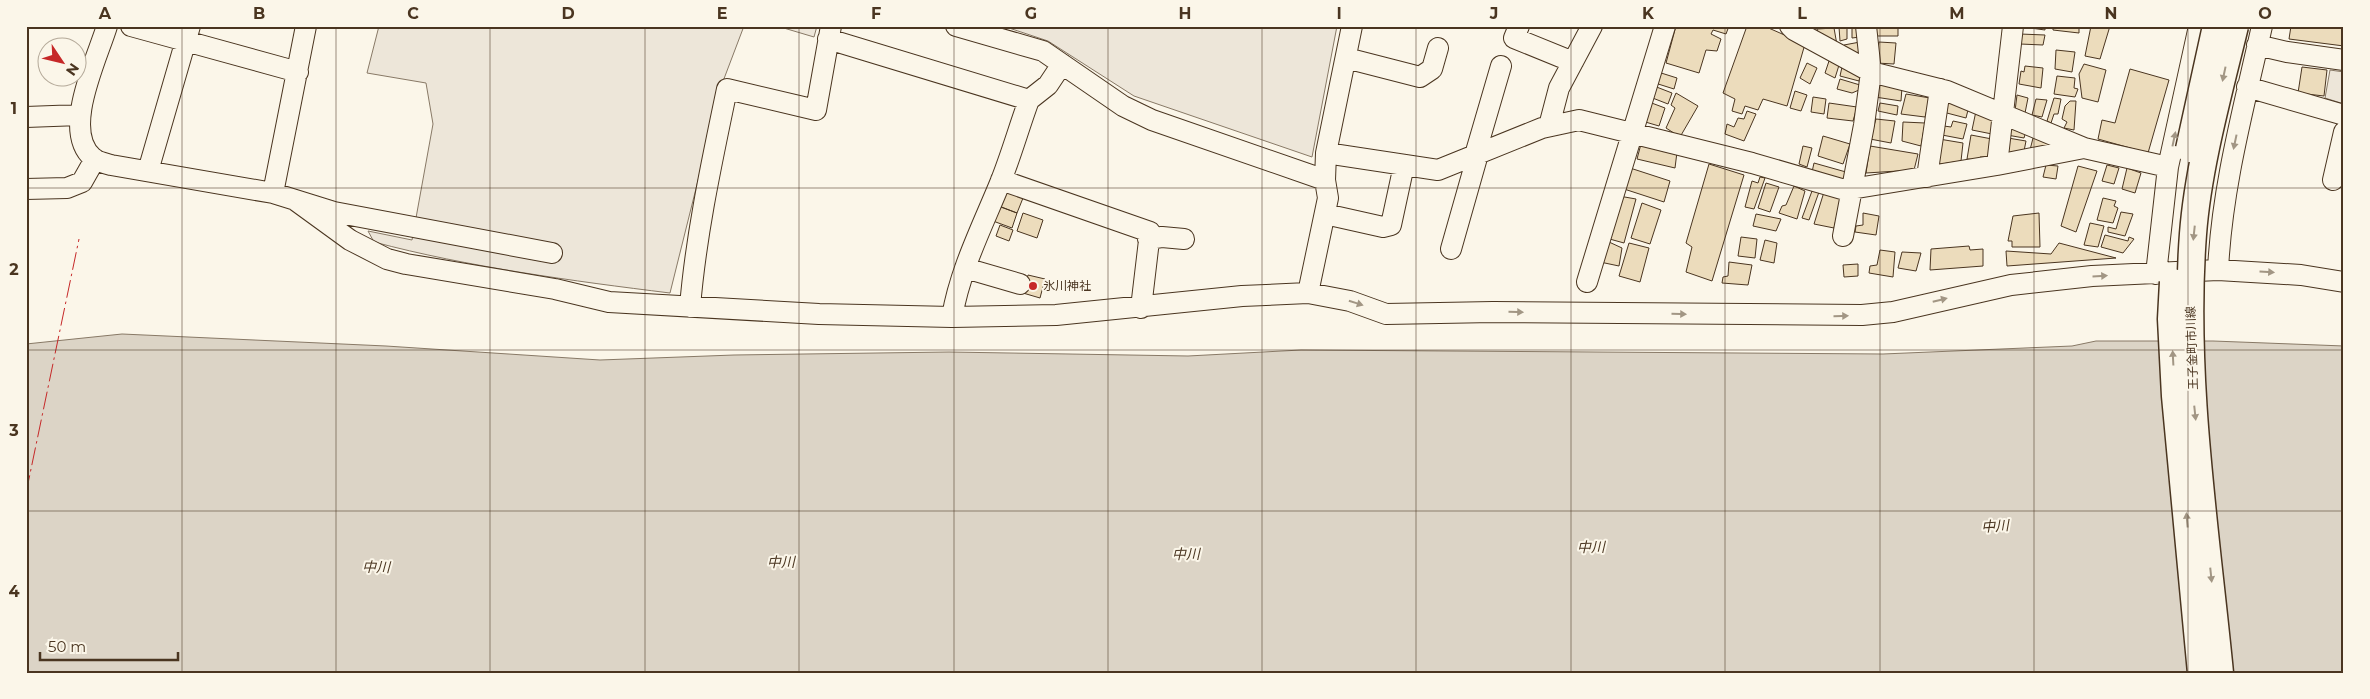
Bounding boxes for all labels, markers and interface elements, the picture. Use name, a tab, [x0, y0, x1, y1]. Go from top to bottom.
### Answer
text: A	[98, 4, 112, 23]
text: B	[253, 4, 265, 23]
text: C	[407, 4, 419, 23]
text: D	[561, 4, 575, 23]
text: E	[717, 4, 727, 23]
text: F	[871, 4, 881, 23]
text: G	[1025, 4, 1037, 23]
text: H	[1179, 4, 1191, 23]
text: I	[1336, 4, 1342, 23]
text: J	[1489, 4, 1498, 23]
text: K	[1642, 4, 1655, 23]
text: L	[1797, 4, 1807, 23]
text: M	[1949, 4, 1965, 23]
text: N	[2105, 4, 2117, 23]
text: O	[2258, 4, 2272, 23]
north arrow	[38, 38, 88, 88]
text: N	[62, 60, 83, 79]
one-way arrow	[2220, 66, 2228, 81]
text: 1	[11, 99, 17, 118]
one-way arrow	[2170, 131, 2178, 146]
one-way arrow	[2231, 134, 2239, 149]
one-way arrow	[2190, 226, 2198, 242]
text: 2	[9, 260, 19, 279]
one-way arrow	[2259, 269, 2275, 277]
one-way arrow	[2093, 272, 2109, 280]
place label: 氷川神社	[1043, 278, 1091, 293]
marker: 氷川神社	[1027, 280, 1039, 292]
one-way arrow	[1932, 296, 1947, 304]
one-way arrow	[1348, 300, 1363, 307]
street label: 王子金町市川線	[2183, 306, 2200, 390]
one-way arrow	[1508, 308, 1524, 316]
one-way arrow	[1671, 311, 1687, 319]
one-way arrow	[1833, 311, 1849, 319]
one-way arrow	[2169, 350, 2177, 366]
one-way arrow	[2191, 405, 2199, 421]
text: 3	[8, 421, 19, 440]
one-way arrow	[2182, 511, 2190, 527]
water label: 中川	[1980, 516, 2012, 536]
water label: 中川	[1577, 538, 1607, 556]
water label: 中川	[1172, 545, 1202, 563]
water label: 中川	[767, 553, 797, 571]
water label: 中川	[362, 558, 392, 576]
one-way arrow	[2207, 567, 2215, 583]
text: 4	[8, 582, 20, 601]
scale bar	[40, 629, 178, 661]
text: 50 m	[48, 637, 86, 656]

